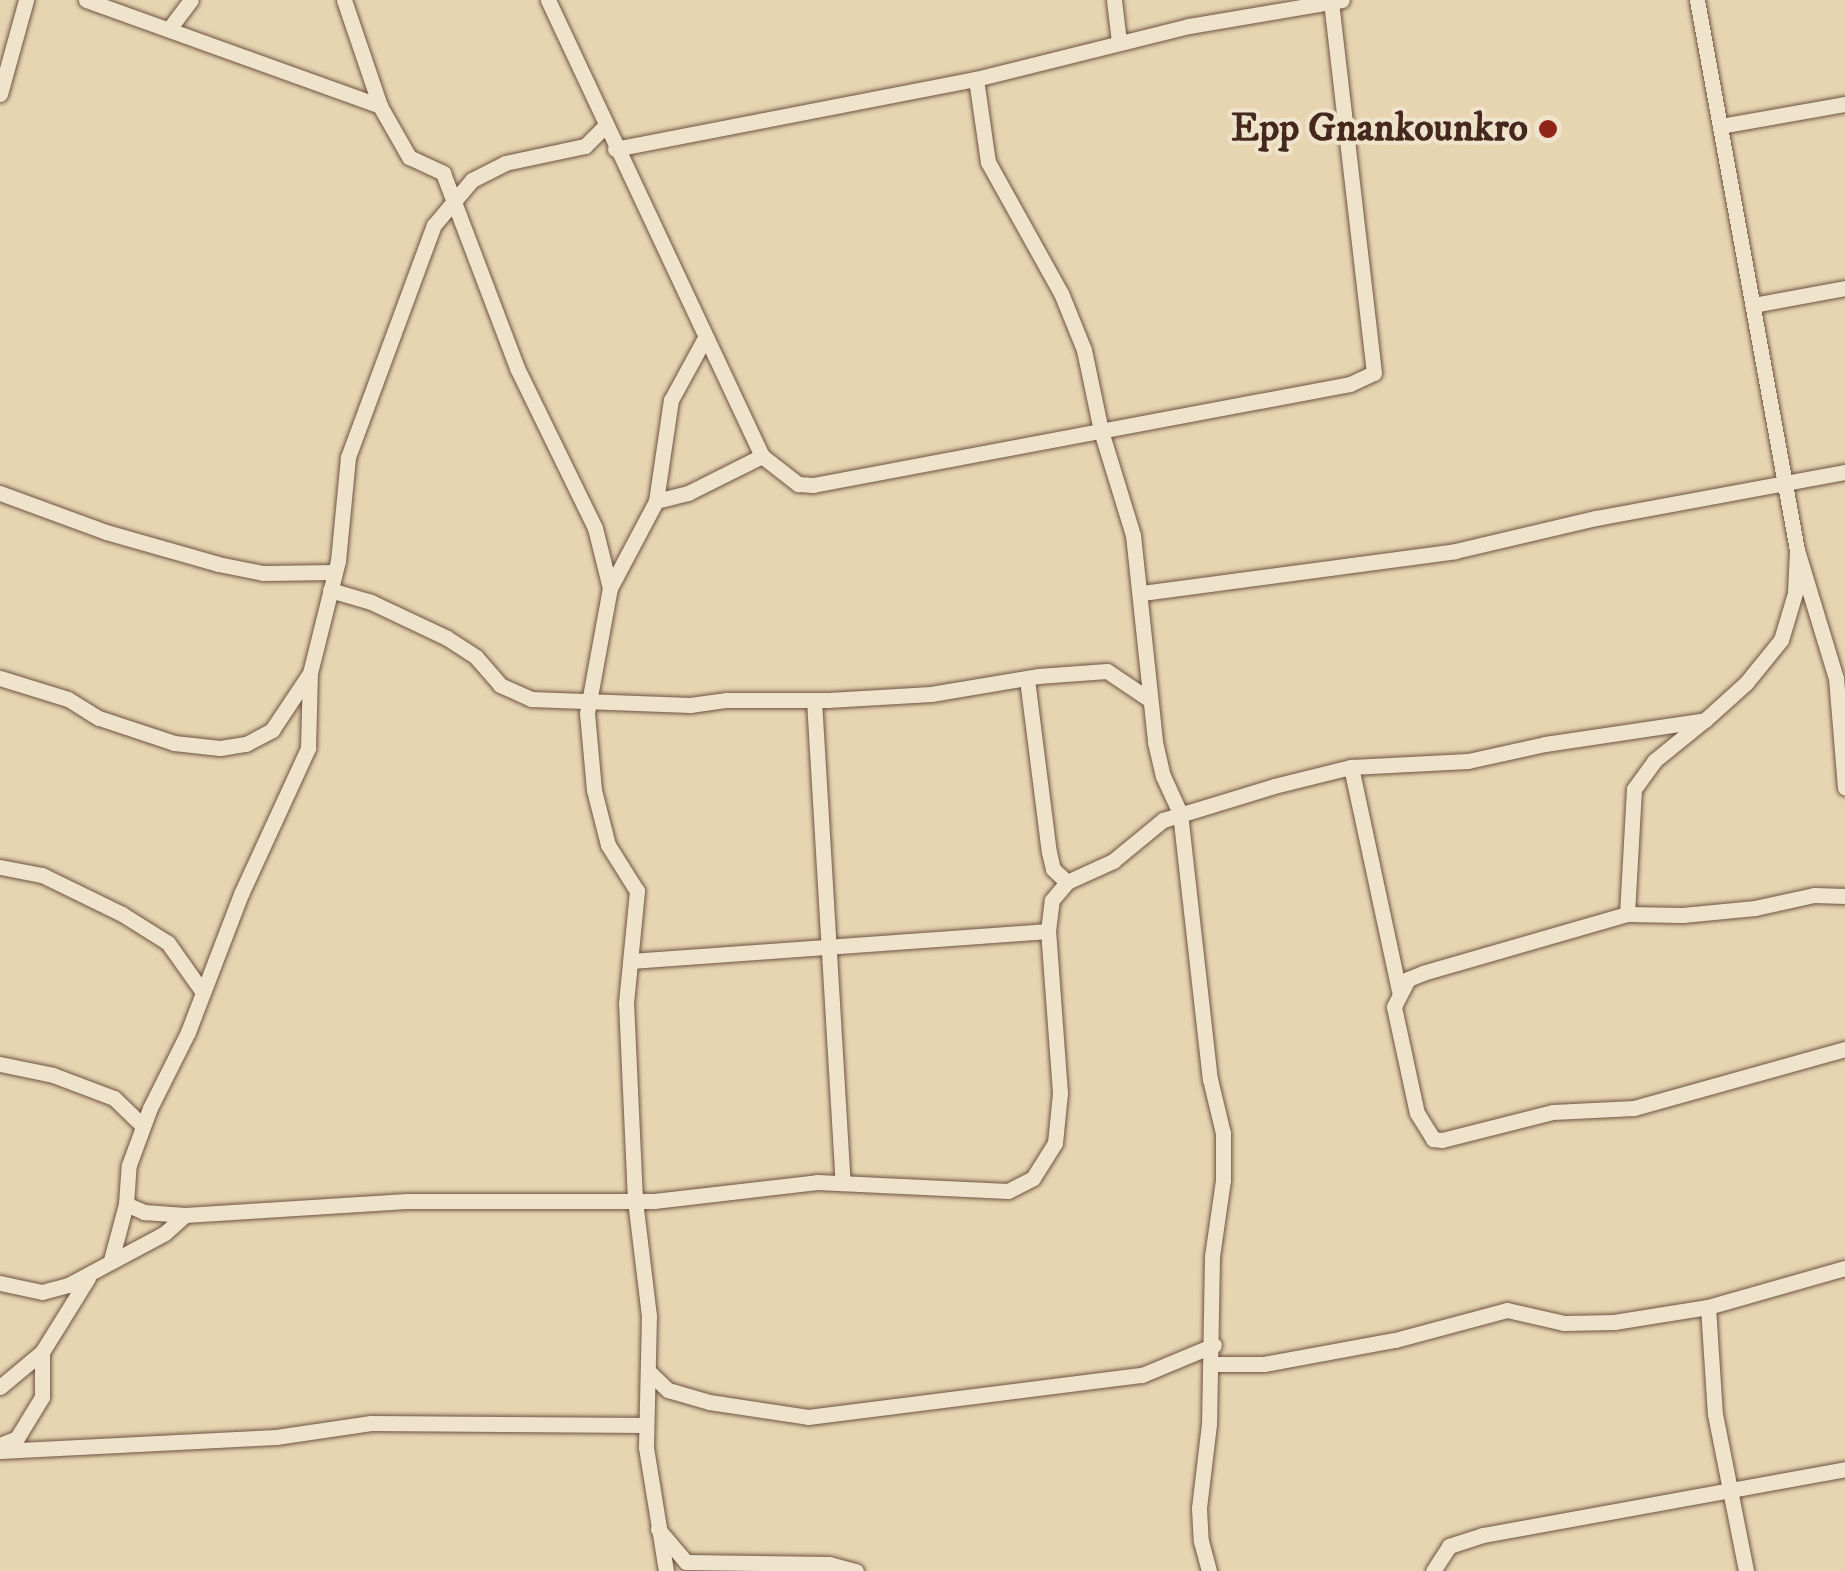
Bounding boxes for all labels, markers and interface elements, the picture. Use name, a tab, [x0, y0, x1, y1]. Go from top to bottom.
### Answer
place label: Epp Gnankounkro	[1231, 105, 1528, 153]
marker: Epp Gnankounkro	[1537, 118, 1559, 140]

